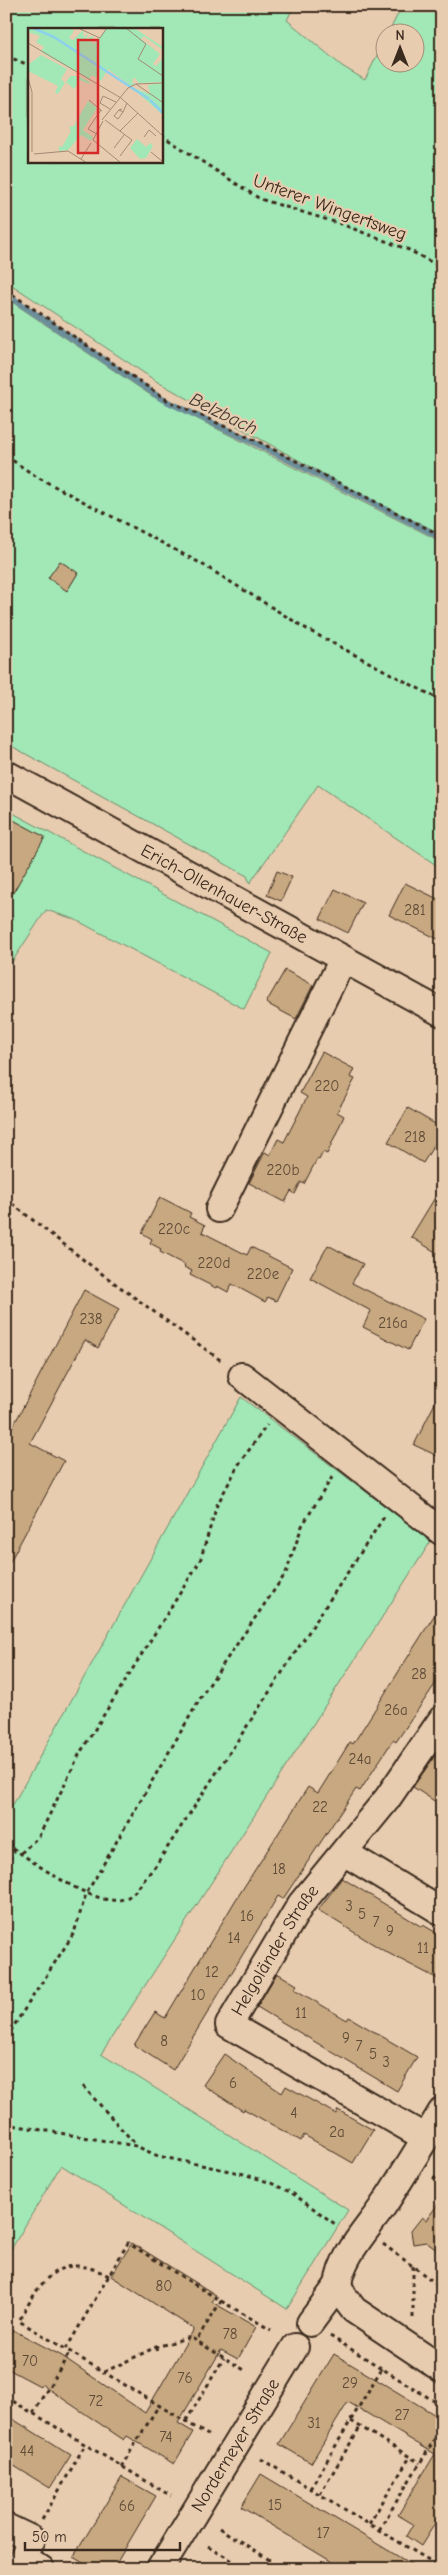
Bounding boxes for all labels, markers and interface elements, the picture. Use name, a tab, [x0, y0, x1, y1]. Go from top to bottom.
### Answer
north arrow	[376, 22, 426, 72]
text: N	[395, 27, 405, 44]
inset map	[28, 28, 162, 162]
street label: Unterer Wingertsweg	[250, 170, 410, 245]
water label: Belzbach	[186, 388, 261, 440]
street label: Erich-Ollenhauer-Straße	[137, 840, 311, 948]
house number: 281	[404, 901, 426, 919]
house number: 220	[315, 1077, 339, 1095]
house number: 218	[404, 1128, 426, 1146]
house number: 220b	[267, 1161, 299, 1179]
house number: 220c	[158, 1220, 190, 1238]
house number: 220d	[198, 1254, 230, 1272]
house number: 220e	[247, 1265, 280, 1283]
house number: 238	[79, 1310, 103, 1328]
house number: 216a	[378, 1314, 408, 1332]
house number: 28	[411, 1665, 427, 1683]
house number: 26a	[384, 1701, 408, 1719]
house number: 24a	[349, 1750, 371, 1768]
house number: 22	[312, 1798, 328, 1816]
house number: 18	[272, 1860, 286, 1878]
street label: Helgoländer Straße	[227, 1881, 323, 2019]
house number: 3	[345, 1897, 353, 1915]
house number: 5	[358, 1905, 366, 1923]
house number: 16	[240, 1907, 254, 1925]
house number: 7	[372, 1913, 380, 1931]
house number: 9	[386, 1922, 394, 1940]
house number: 14	[227, 1929, 241, 1947]
house number: 11	[417, 1939, 429, 1957]
house number: 12	[205, 1963, 219, 1981]
house number: 10	[190, 1986, 206, 2004]
house number: 11	[295, 2004, 307, 2022]
house number: 9	[342, 2029, 350, 2047]
house number: 8	[160, 2032, 168, 2050]
house number: 7	[355, 2037, 363, 2055]
house number: 5	[369, 2045, 377, 2063]
house number: 3	[382, 2053, 390, 2071]
house number: 6	[229, 2074, 237, 2092]
house number: 4	[290, 2104, 298, 2122]
house number: 2a	[329, 2123, 345, 2141]
house number: 80	[156, 2277, 172, 2295]
house number: 78	[223, 2325, 237, 2343]
house number: 70	[22, 2352, 38, 2370]
house number: 76	[177, 2369, 193, 2387]
house number: 29	[342, 2374, 358, 2392]
street label: Norderneyer Straße	[187, 2375, 284, 2516]
house number: 72	[89, 2392, 103, 2410]
house number: 27	[395, 2406, 409, 2424]
house number: 31	[307, 2414, 321, 2432]
house number: 74	[159, 2428, 173, 2446]
house number: 44	[20, 2442, 34, 2460]
house number: 15	[268, 2496, 282, 2514]
house number: 66	[119, 2497, 135, 2515]
scale bar	[25, 2520, 180, 2552]
house number: 17	[316, 2524, 330, 2542]
text: 50 m	[32, 2528, 67, 2546]

